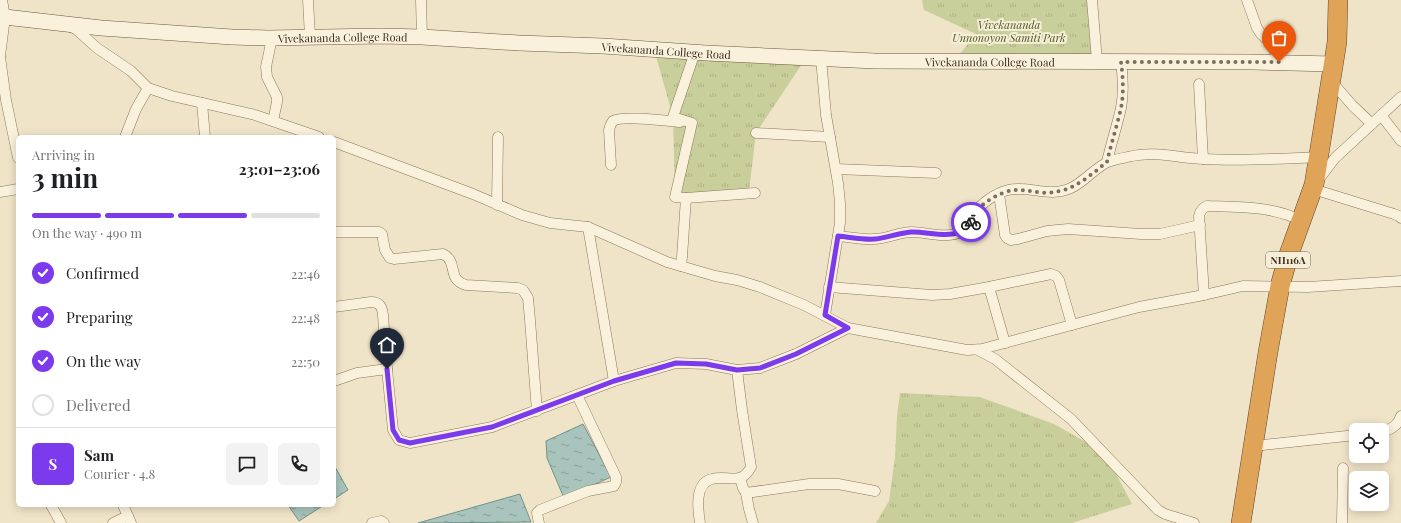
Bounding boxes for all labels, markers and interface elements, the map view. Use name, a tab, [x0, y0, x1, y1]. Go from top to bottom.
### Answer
park label: Vivekananda Unnonoyon Samiti Park	[952, 17, 1066, 45]
pin	[1262, 21, 1296, 62]
icon: bag	[1268, 27, 1290, 49]
street label: Vivekananda College Road	[277, 28, 408, 45]
street label: Vivekananda College Road	[600, 38, 732, 62]
street label: Vivekananda College Road	[924, 54, 1055, 69]
text: Arriving in	[32, 146, 95, 163]
text: 23:01–23:06	[239, 159, 320, 179]
text: 3 min	[32, 160, 98, 195]
courier	[951, 202, 991, 242]
icon: bike	[960, 211, 982, 233]
text: On the way · 490 m	[32, 224, 142, 241]
road number: NH116A	[1266, 252, 1310, 268]
icon: check	[32, 262, 54, 284]
text: Confirmed	[66, 263, 139, 283]
text: 22:46	[291, 265, 320, 282]
icon: check	[32, 306, 54, 328]
text: Preparing	[66, 307, 133, 327]
text: 22:48	[291, 309, 320, 326]
pin	[370, 328, 404, 369]
icon: home	[376, 334, 398, 356]
icon: check	[32, 350, 54, 372]
text: On the way	[66, 351, 141, 371]
text: 22:50	[291, 353, 320, 370]
text: Delivered	[66, 395, 131, 415]
map controls	[1349, 423, 1389, 511]
button: locate	[1349, 423, 1389, 463]
button: chat	[226, 443, 268, 485]
button: phone	[278, 443, 320, 485]
text: Sam	[84, 445, 114, 465]
text: S	[49, 454, 57, 474]
text: Courier · 4.8	[84, 465, 155, 482]
button: layers	[1349, 471, 1389, 511]

